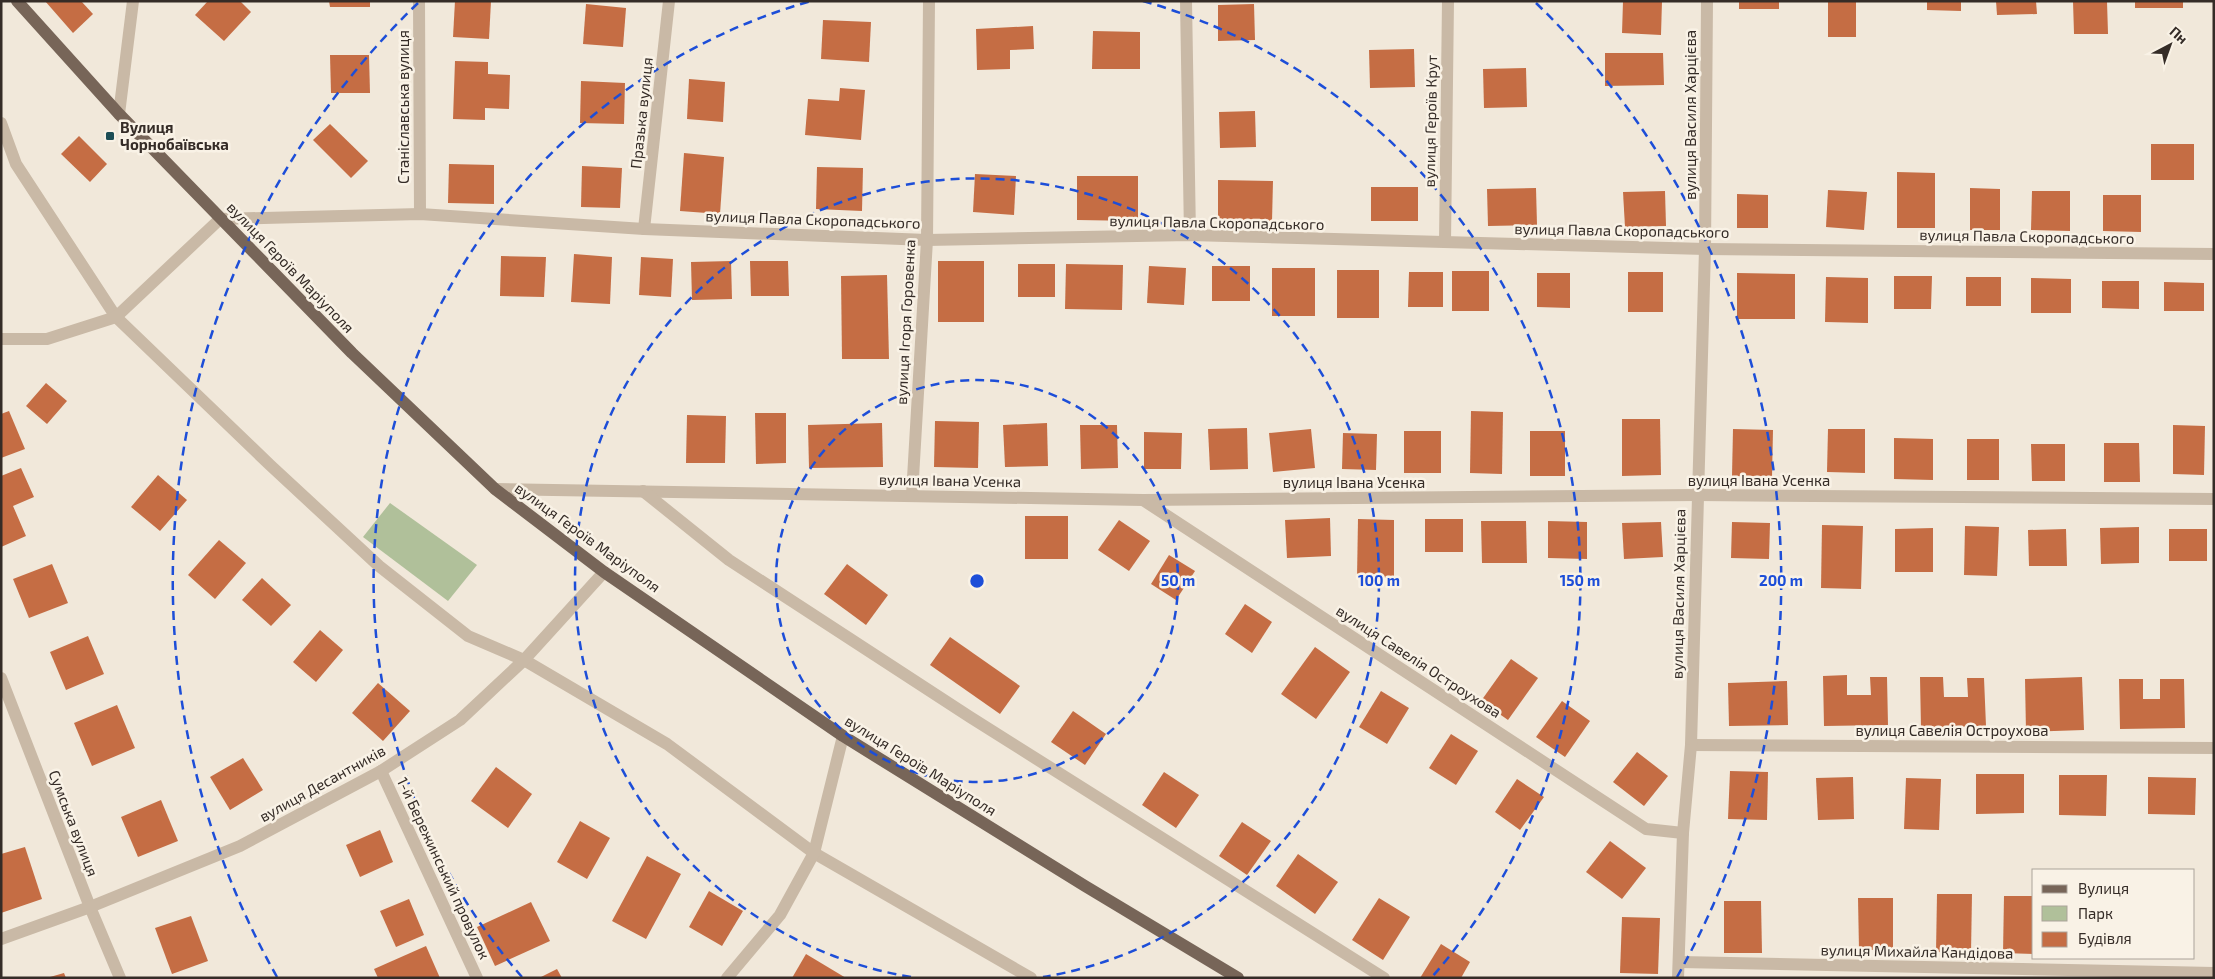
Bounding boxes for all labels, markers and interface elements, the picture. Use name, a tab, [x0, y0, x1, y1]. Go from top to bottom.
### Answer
north arrow	[2145, 20, 2195, 70]
text: Пн	[2166, 22, 2191, 47]
street label: Станіславська вулиця	[394, 30, 413, 184]
street label: вулиця Василя Харцієва	[1681, 30, 1700, 200]
street label: вулиця Героїв Крут	[1420, 55, 1441, 187]
street label: Празька вулиця	[626, 56, 657, 170]
place label: Вулиця Чорнобаївська	[120, 118, 229, 153]
marker: Вулиця Чорнобаївська	[104, 130, 116, 142]
street label: вулиця Героїв Маріуполя	[223, 198, 358, 337]
street label: вулиця Павла Скоропадського	[705, 206, 921, 233]
street label: вулиця Павла Скоропадського	[1109, 211, 1325, 234]
street label: вулиця Павла Скоропадського	[1514, 219, 1730, 242]
street label: вулиця Павла Скоропадського	[1919, 225, 2135, 248]
street label: вулиця Ігоря Горовенка	[892, 239, 919, 405]
street label: вулиця Івана Усенка	[879, 470, 1021, 491]
street label: вулиця Івана Усенка	[1688, 471, 1830, 490]
street label: вулиця Івана Усенка	[1283, 473, 1425, 492]
street label: вулиця Героїв Маріуполя	[511, 478, 664, 597]
street label: вулиця Василя Харцієва	[1668, 509, 1689, 679]
text: 50 m	[1161, 571, 1195, 589]
text: 100 m	[1358, 571, 1400, 589]
text: 150 m	[1560, 571, 1600, 589]
text: 200 m	[1759, 571, 1803, 589]
centre of rings	[968, 572, 986, 590]
street label: вулиця Савелія Остроухова	[1333, 601, 1505, 722]
street label: вулиця Героїв Маріуполя	[841, 711, 1000, 820]
street label: вулиця Савелія Остроухова	[1855, 721, 2049, 740]
street label: вулиця Десантників	[256, 741, 389, 826]
street label: Сумська вулиця	[45, 767, 103, 879]
street label: 1-й Бережинський провулок	[393, 774, 494, 962]
legend	[2032, 869, 2195, 959]
text: Вулиця	[2078, 879, 2129, 898]
text: Парк	[2078, 904, 2113, 922]
text: Будівля	[2078, 929, 2132, 948]
street label: вулиця Михайла Кандідова	[1820, 940, 2014, 963]

